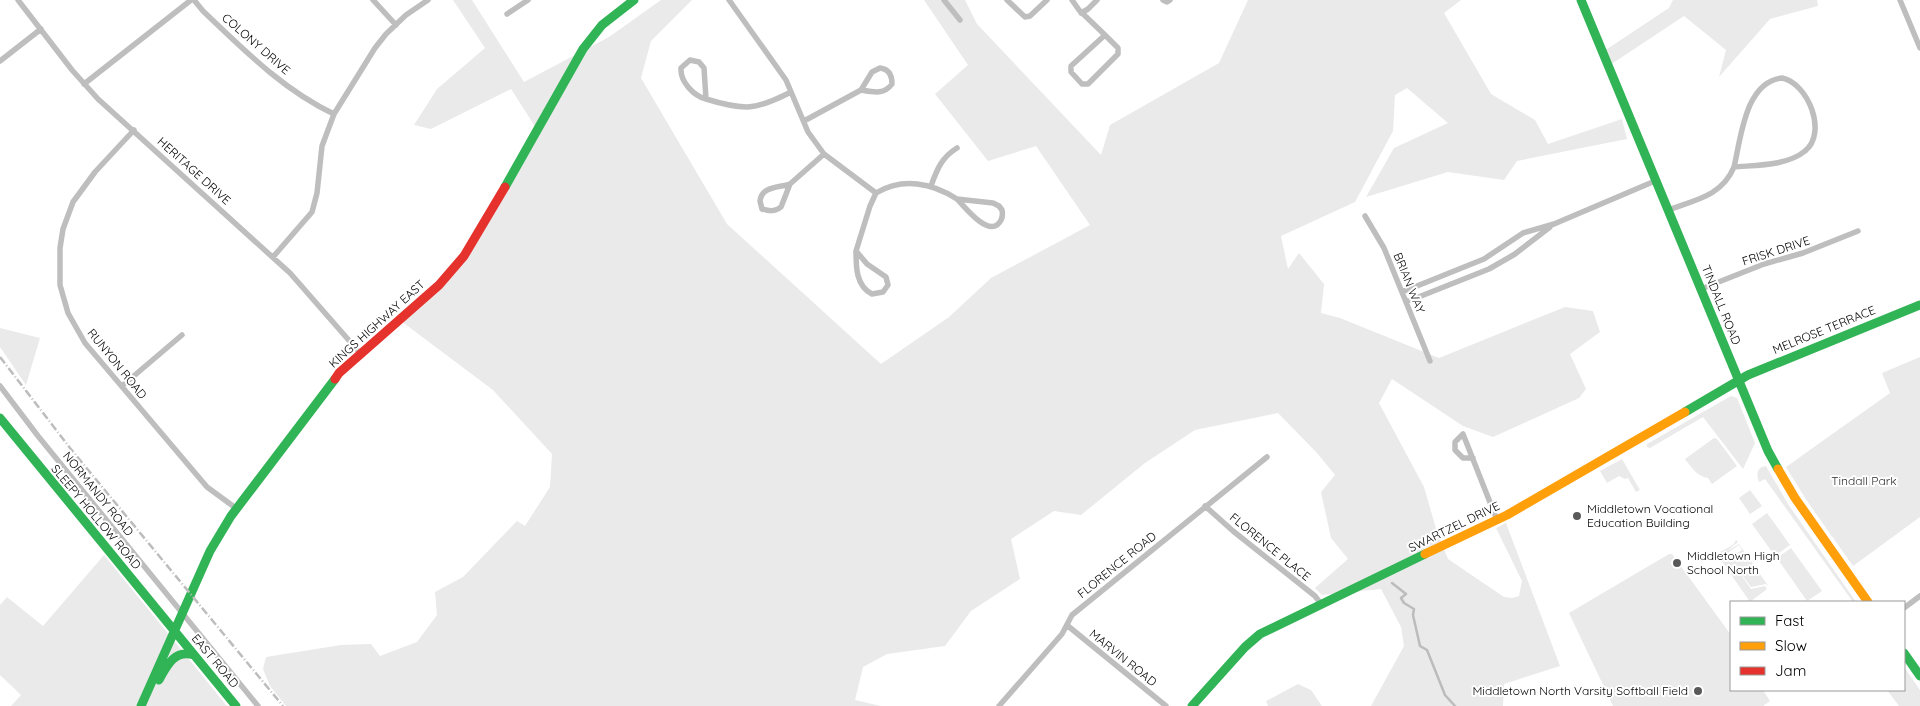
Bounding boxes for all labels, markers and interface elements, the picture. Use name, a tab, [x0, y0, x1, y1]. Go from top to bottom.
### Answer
street label: COLONY DRIVE	[219, 10, 294, 78]
street label: HERITAGE DRIVE	[154, 134, 234, 208]
street label: FRISK DRIVE	[1740, 232, 1812, 269]
street label: BRIAN WAY	[1391, 250, 1428, 316]
street label: TINDALL ROAD	[1699, 263, 1744, 347]
street label: KINGS HIGHWAY EAST	[326, 277, 428, 371]
street label: MELROSE TERRACE	[1770, 302, 1878, 357]
street label: RUNYON ROAD	[84, 325, 151, 402]
street label: NORMANDY ROAD	[60, 448, 137, 539]
street label: SLEEPY HOLLOW ROAD	[48, 461, 145, 572]
park label: Tindall Park	[1831, 473, 1897, 488]
street label: SWARTZEL DRIVE	[1406, 498, 1502, 555]
place label: Middletown Vocational Education Building	[1587, 501, 1713, 530]
street label: FLORENCE PLACE	[1227, 509, 1314, 584]
marker: Middletown Vocational Education Building	[1571, 510, 1583, 522]
street label: FLORENCE ROAD	[1074, 528, 1159, 601]
place label: Middletown High School North	[1687, 548, 1779, 577]
marker: Middletown High School North	[1671, 557, 1683, 569]
legend	[1730, 601, 1905, 691]
text: Fast	[1775, 611, 1804, 630]
street label: MARVIN ROAD	[1087, 626, 1160, 689]
street label: EAST ROAD	[189, 631, 242, 691]
text: Slow	[1775, 636, 1807, 655]
text: Jam	[1775, 661, 1806, 680]
place label: Middletown North Varsity Softball Field	[1472, 683, 1688, 698]
marker: Middletown North Varsity Softball Field	[1692, 685, 1704, 697]

